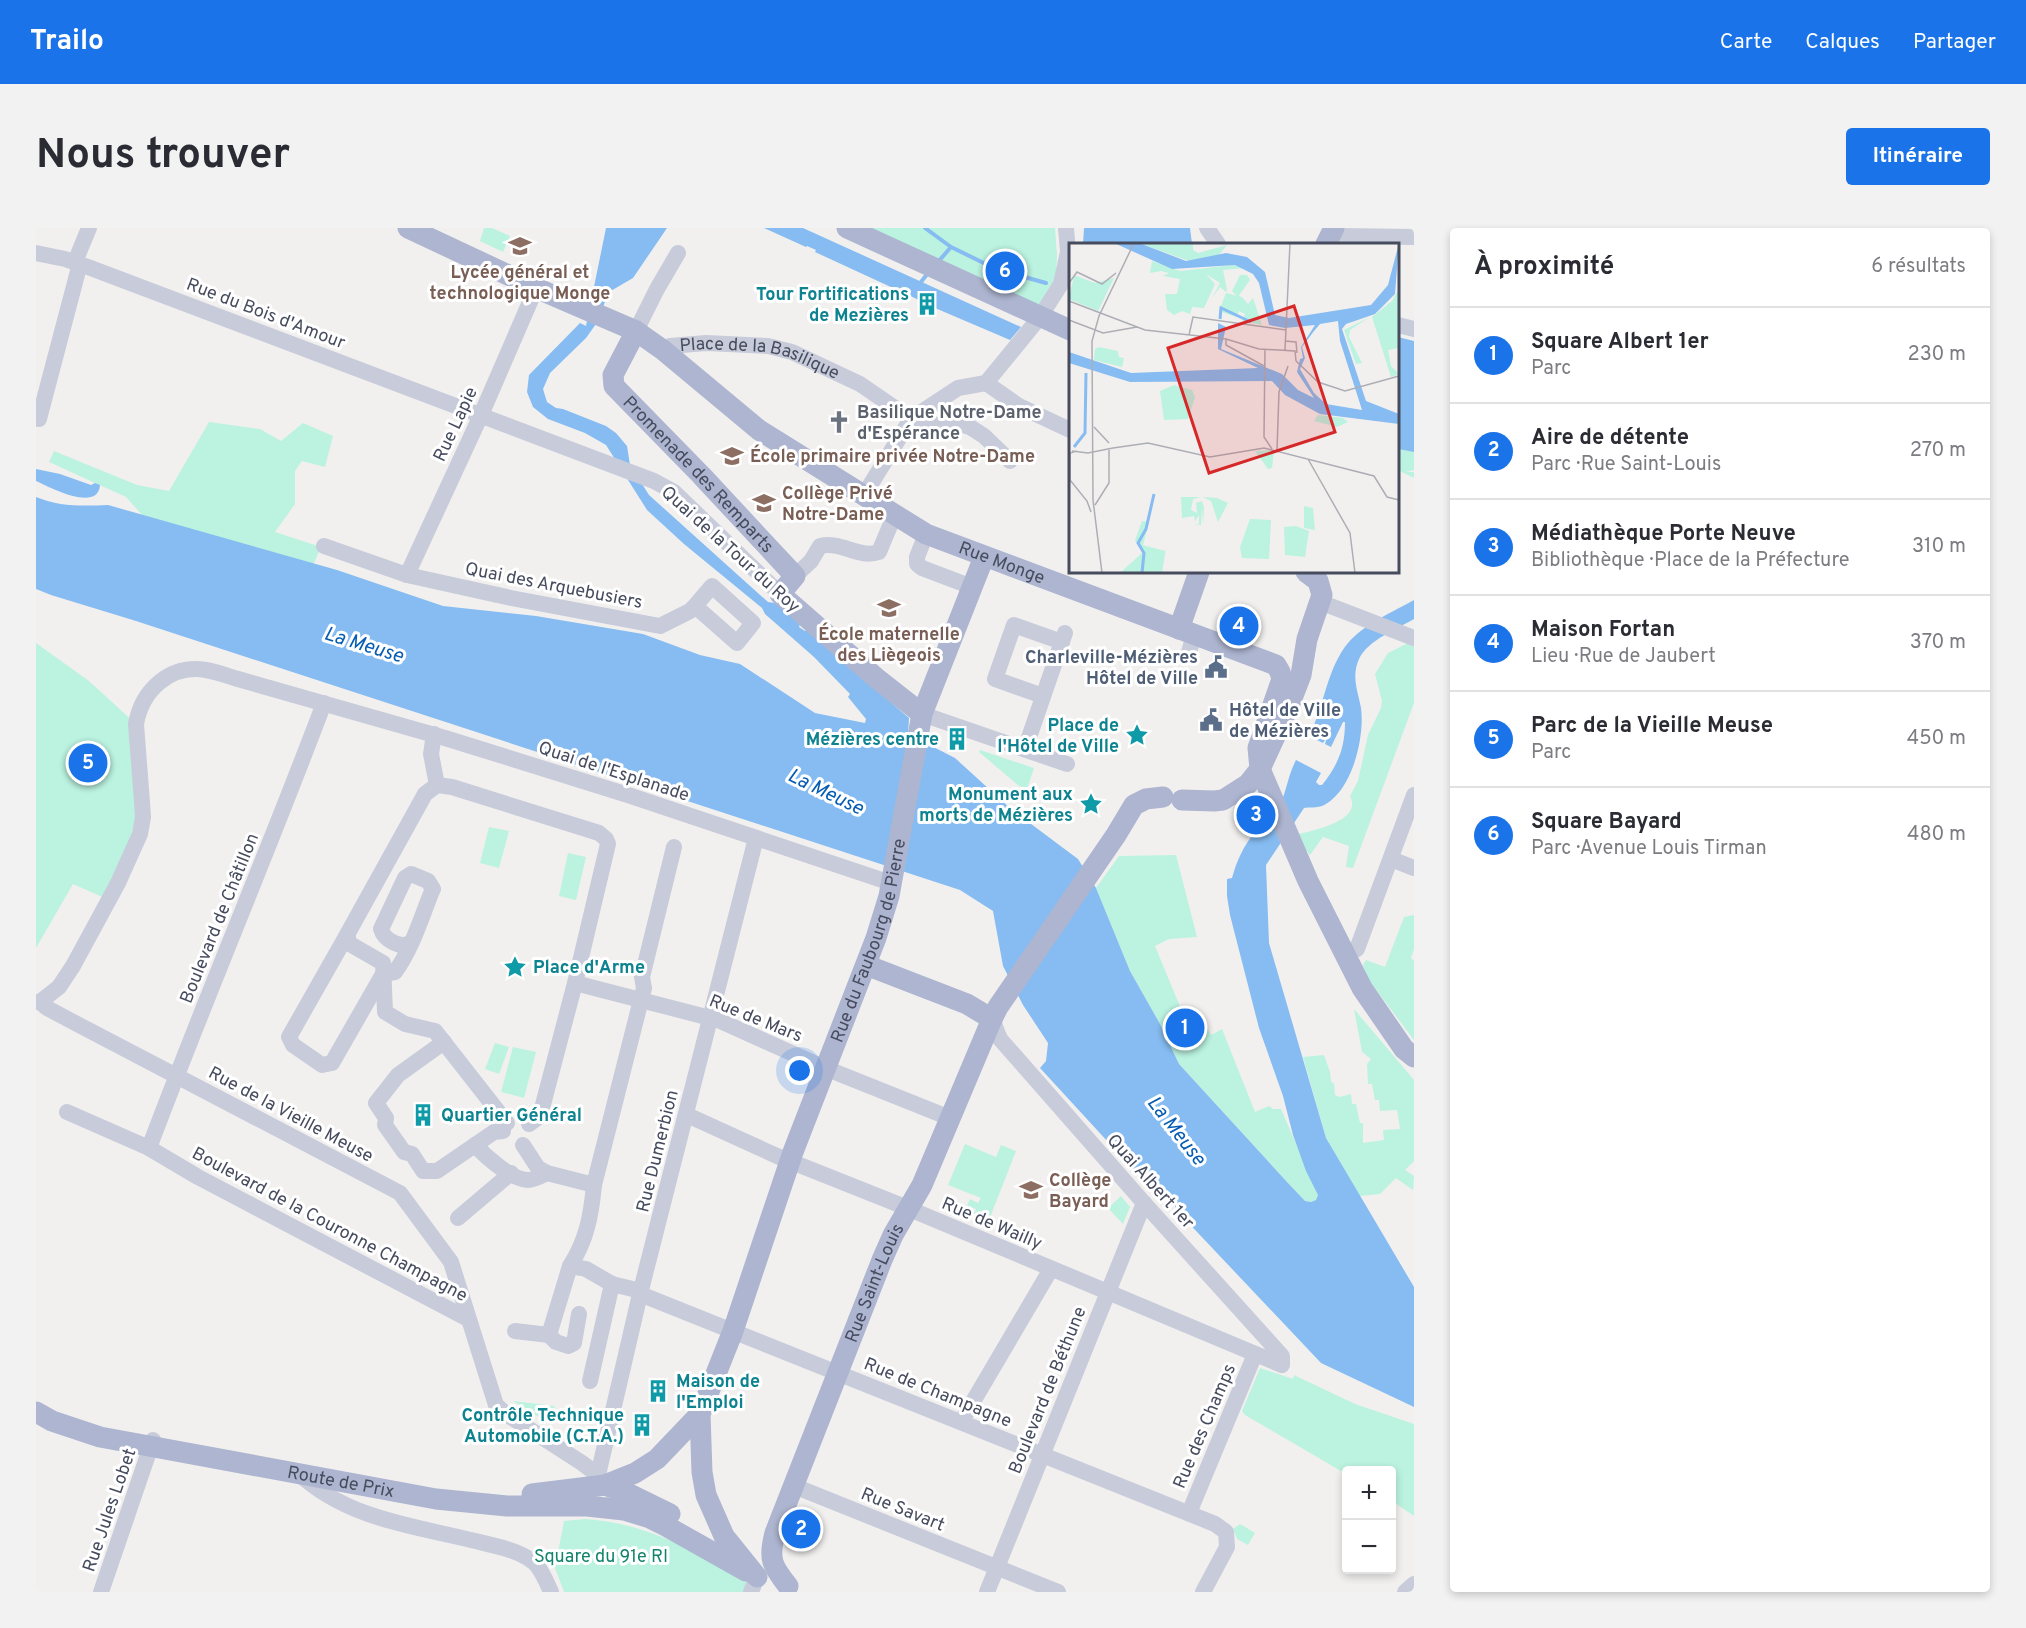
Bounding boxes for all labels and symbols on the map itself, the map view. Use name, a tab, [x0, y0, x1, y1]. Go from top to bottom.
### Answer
school or university icon: Lycée général et technologique Monge	[507, 233, 533, 259]
inset map	[1069, 243, 1399, 573]
pin: 6	[986, 248, 1024, 294]
place label: Lycée général et technologique Monge	[430, 262, 610, 306]
street label: Rue du Bois d'Amour	[183, 273, 348, 355]
place label: Tour Fortifications de Mezières	[756, 284, 909, 328]
building icon: Tour Fortifications de Mezières	[914, 291, 940, 317]
street label: Place de la Basilique	[679, 333, 843, 386]
street label: Rue Lapie	[429, 384, 484, 466]
street label: Promenade des Remparts	[617, 392, 778, 559]
place label: Basilique Notre-Dame d'Espérance	[857, 402, 1042, 446]
church icon: Basilique Notre-Dame d'Espérance	[826, 409, 852, 435]
school or university icon: École primaire privée Notre-Dame	[719, 443, 745, 469]
place label: École primaire privée Notre-Dame	[750, 444, 1035, 469]
street label: Quai de la Tour du Roy	[656, 482, 804, 619]
place label: Collège Privé Notre-Dame	[782, 483, 893, 527]
school or university icon: Collège Privé Notre-Dame	[751, 490, 777, 516]
street label: Rue Monge	[955, 537, 1048, 590]
street label: Quai des Arquebusiers	[463, 558, 644, 615]
school or university icon: École maternelle des Liègeois	[876, 595, 902, 621]
pin: 4	[1220, 604, 1258, 648]
water label: La Meuse	[321, 622, 407, 670]
place label: École maternelle des Liègeois	[818, 622, 960, 668]
place label: Charleville-Mézières Hôtel de Ville	[1025, 647, 1198, 691]
public building icon: Charleville-Mézières Hôtel de Ville	[1203, 654, 1229, 680]
place label: Hôtel de Ville de Mézières	[1229, 700, 1341, 744]
public building icon: Hôtel de Ville de Mézières	[1198, 707, 1224, 733]
place label: Place de l'Hôtel de Ville	[997, 715, 1119, 759]
place icon: Place de l'Hôtel de Ville	[1124, 722, 1150, 748]
building icon: Mézières centre	[944, 726, 970, 752]
place label: Mézières centre	[806, 729, 939, 752]
street label: Quai de l'Esplanade	[535, 737, 692, 808]
pin: 5	[68, 740, 108, 786]
water label: La Meuse	[783, 763, 868, 823]
place label: Monument aux morts de Mézières	[919, 784, 1073, 828]
place icon: Monument aux morts de Mézières	[1078, 791, 1104, 817]
pin: 3	[1236, 792, 1276, 838]
street label: Boulevard de Châtillon	[176, 830, 265, 1007]
street label: Rue du Faubourg de Pierre	[827, 837, 912, 1046]
place icon: Place d'Arme	[502, 954, 528, 980]
place label: Place d'Arme	[533, 957, 645, 980]
street label: Rue de Mars	[705, 990, 805, 1049]
pin: 1	[1166, 1006, 1204, 1050]
your location	[785, 1056, 814, 1085]
street label: Rue de la Vieille Meuse	[204, 1062, 377, 1169]
street label: Rue Dumerbion	[632, 1088, 685, 1215]
water label: La Meuse	[1140, 1091, 1211, 1172]
building icon: Quartier Général	[410, 1102, 436, 1128]
place label: Quartier Général	[441, 1105, 582, 1128]
street label: Quai Albert 1er	[1101, 1130, 1199, 1234]
street label: Boulevard de la Couronne Champagne	[188, 1143, 471, 1308]
place label: Collège Bayard	[1049, 1170, 1111, 1214]
school or university icon: Collège Bayard	[1018, 1177, 1044, 1203]
street label: Rue de Wailly	[938, 1193, 1045, 1256]
street label: Rue Saint-Louis	[841, 1220, 910, 1346]
street label: Boulevard de Béthune	[1004, 1304, 1092, 1478]
street label: Rue de Champagne	[860, 1353, 1015, 1434]
street label: Rue des Champs	[1169, 1361, 1242, 1492]
place label: Maison de l'Emploi	[676, 1371, 760, 1415]
building icon: Maison de l'Emploi	[645, 1378, 671, 1404]
place label: Contrôle Technique Automobile (C.T.A.)	[462, 1405, 624, 1449]
building icon: Contrôle Technique Automobile (C.T.A.)	[629, 1412, 655, 1438]
street label: Rue Jules Lobet	[78, 1446, 142, 1575]
street label: Route de Prix	[285, 1462, 396, 1504]
street label: Rue Savart	[857, 1483, 948, 1538]
pin: 2	[782, 1506, 820, 1552]
park label: Square du 91e RI	[534, 1546, 668, 1569]

